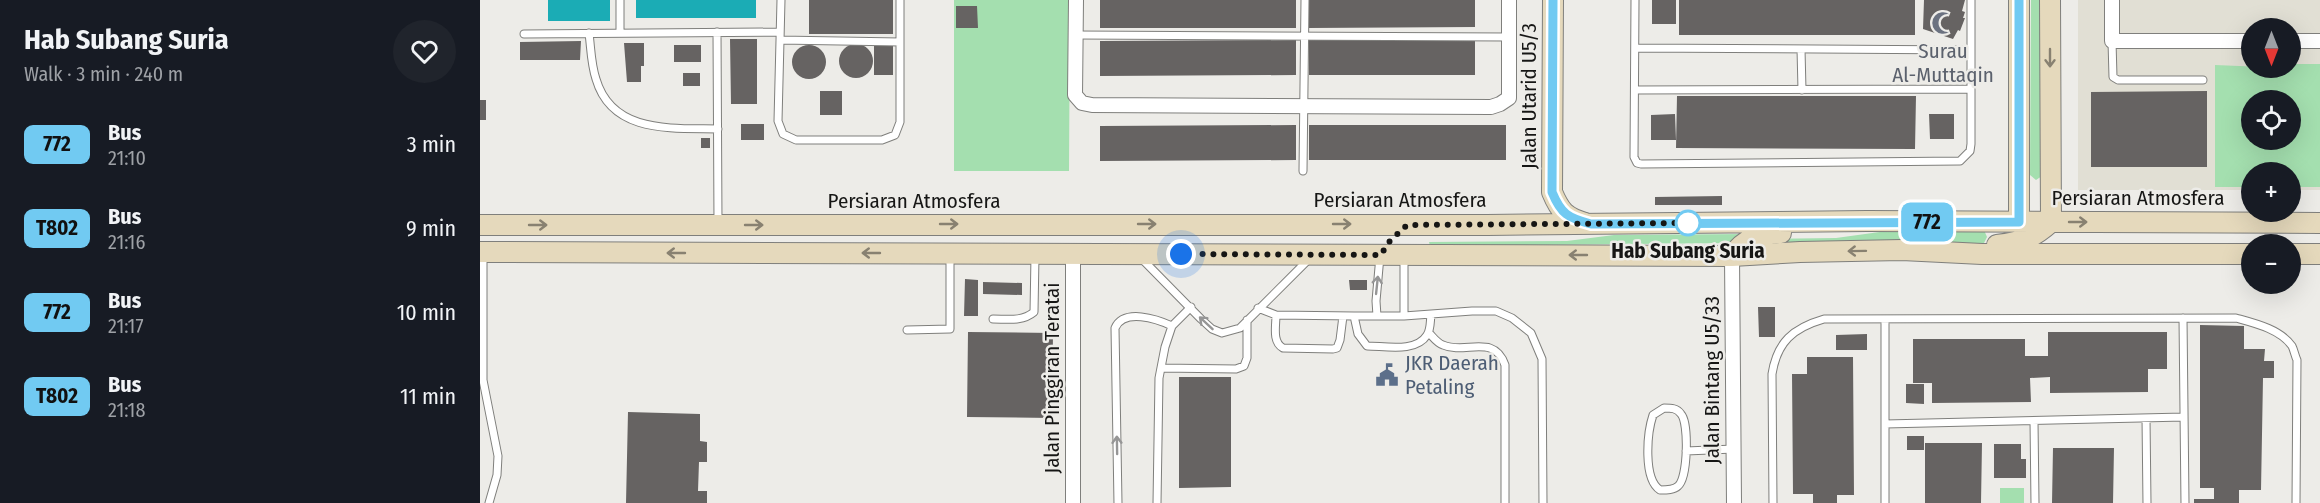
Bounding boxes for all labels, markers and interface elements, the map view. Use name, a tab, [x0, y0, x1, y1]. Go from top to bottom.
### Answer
mosque icon: Surau Al-Muttaqin	[1930, 10, 1956, 36]
north arrow	[2241, 18, 2301, 78]
map controls	[2241, 18, 2301, 294]
button: heart	[393, 20, 456, 83]
text: Hab Subang Suria	[24, 23, 229, 56]
street label: Jalan Utarid U5/3	[1516, 23, 1542, 169]
place label: Surau Al-Muttaqin	[1892, 38, 1994, 88]
one-way arrow	[2044, 48, 2056, 68]
text: Walk · 3 min · 240 m	[24, 62, 183, 86]
button: locate	[2241, 90, 2301, 150]
text: Bus	[108, 119, 141, 146]
text: 772	[43, 131, 71, 157]
text: 3 min	[407, 131, 456, 158]
text: 21:10	[108, 146, 146, 170]
button: +	[2241, 162, 2301, 222]
street label: Persiaran Atmosfera	[2052, 185, 2224, 211]
street label: Persiaran Atmosfera	[1314, 187, 1486, 213]
street label: Persiaran Atmosfera	[828, 188, 1000, 214]
line badge: 772	[1892, 202, 1962, 242]
text: Bus	[108, 203, 141, 230]
text: 772	[1913, 209, 1941, 235]
marker: Hab Subang Suria	[1675, 210, 1701, 236]
text: T802	[36, 215, 78, 241]
text: 9 min	[406, 215, 456, 242]
one-way arrow	[2067, 216, 2087, 228]
one-way arrow	[1136, 218, 1156, 230]
one-way arrow	[1331, 218, 1351, 230]
one-way arrow	[528, 219, 548, 231]
one-way arrow	[744, 219, 764, 231]
one-way arrow	[939, 219, 959, 230]
text: 21:16	[108, 230, 145, 254]
button: −	[2241, 234, 2301, 294]
place label: Hab Subang Suria	[1611, 238, 1765, 264]
your location	[1166, 239, 1196, 269]
one-way arrow	[1848, 245, 1868, 257]
one-way arrow	[667, 247, 687, 259]
one-way arrow	[862, 248, 882, 259]
one-way arrow	[1569, 250, 1589, 261]
one-way arrow	[1372, 276, 1383, 296]
street label: Jalan Pinggiran Teratai	[1039, 282, 1065, 474]
text: Bus	[108, 287, 141, 314]
street label: Jalan Bintang U5/33	[1699, 296, 1725, 464]
text: 772	[43, 299, 71, 325]
text: 10 min	[397, 299, 456, 326]
text: 21:17	[108, 314, 144, 338]
one-way arrow	[1199, 316, 1214, 330]
place label: JKR Daerah Petaling	[1405, 350, 1499, 400]
public building icon: JKR Daerah Petaling	[1374, 362, 1400, 388]
text: Bus	[108, 371, 141, 398]
text: T802	[36, 383, 78, 409]
text: 11 min	[400, 383, 456, 410]
text: 21:18	[108, 398, 145, 422]
one-way arrow	[1111, 435, 1123, 455]

